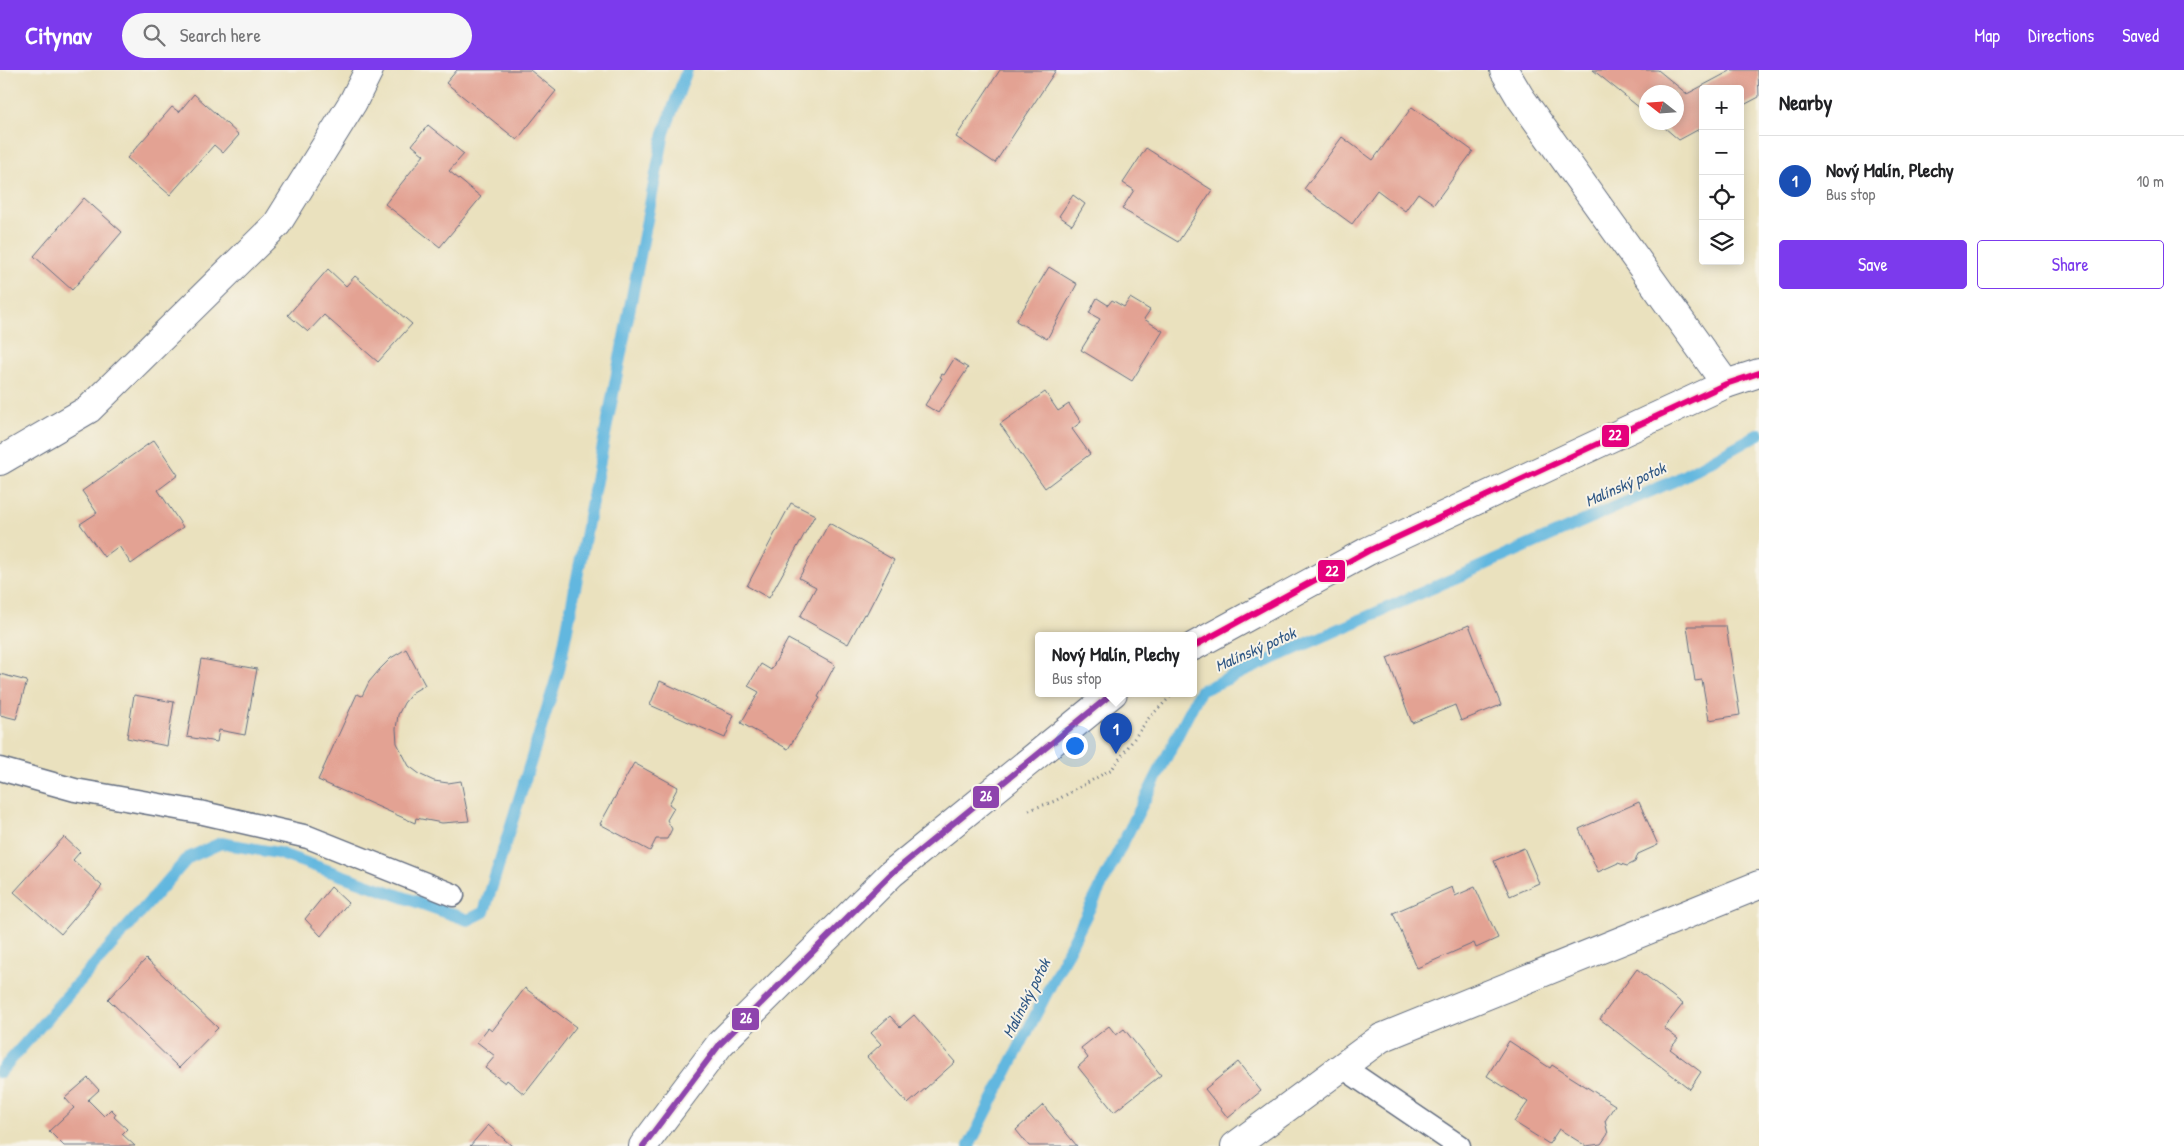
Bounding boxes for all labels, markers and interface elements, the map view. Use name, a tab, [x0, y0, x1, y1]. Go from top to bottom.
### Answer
search box	[122, 13, 472, 58]
text: Citynav	[25, 19, 92, 51]
icon: search	[140, 21, 168, 49]
text: Search here	[180, 22, 261, 48]
text: Map	[1975, 23, 2000, 48]
text: Directions	[2028, 23, 2094, 48]
text: Saved	[2122, 23, 2159, 48]
north arrow	[1639, 85, 1684, 130]
map controls	[1699, 85, 1744, 265]
button: +	[1699, 85, 1744, 130]
text: Nearby	[1779, 88, 1832, 117]
button: −	[1699, 130, 1744, 175]
text: Nový Malín, Plechy	[1826, 157, 1954, 183]
text: 1	[1792, 170, 1798, 192]
text: 10 m	[2136, 170, 2164, 192]
button: locate	[1699, 175, 1744, 220]
text: Bus stop	[1826, 183, 1875, 205]
button: layers	[1699, 220, 1744, 265]
button: Save	[1779, 240, 1967, 289]
button: Share	[1977, 240, 2164, 289]
line badge: 22	[1601, 424, 1630, 448]
text: 22	[1608, 425, 1622, 444]
water label: Malínský potok	[1581, 456, 1670, 512]
line badge: 22	[1317, 559, 1346, 583]
text: 22	[1325, 561, 1339, 580]
water label: Malínský potok	[1211, 621, 1300, 677]
popup	[1035, 632, 1197, 697]
text: Nový Malín, Plechy	[1052, 641, 1180, 667]
text: Bus stop	[1052, 667, 1101, 689]
pin: 1	[1100, 713, 1132, 754]
your location	[1062, 733, 1088, 759]
line badge: 26	[972, 785, 1000, 809]
text: 26	[980, 786, 992, 805]
water label: Malínský potok	[997, 953, 1056, 1041]
line badge: 26	[731, 1007, 760, 1031]
text: 26	[740, 1008, 752, 1027]

